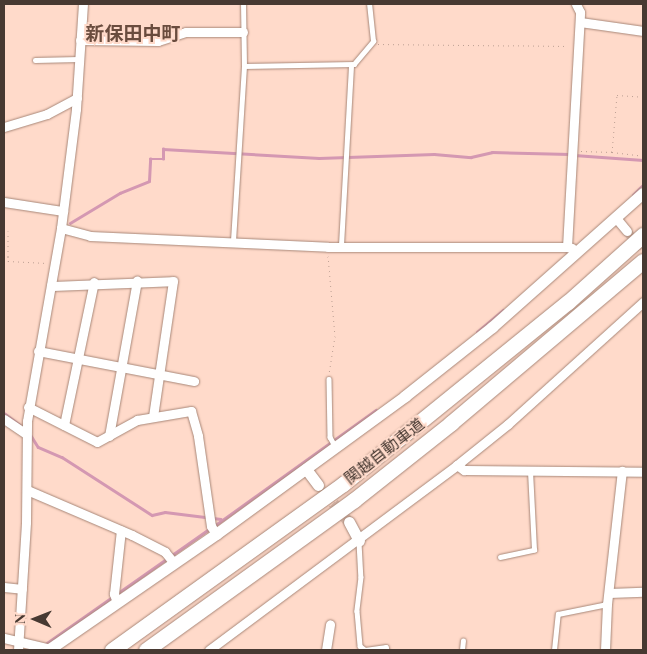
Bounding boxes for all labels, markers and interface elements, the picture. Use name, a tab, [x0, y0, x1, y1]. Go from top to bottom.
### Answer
district label: 新保田中町	[86, 22, 180, 44]
street label: 関越自動車道	[340, 414, 428, 488]
north arrow	[10, 594, 60, 644]
text: N	[10, 614, 29, 624]

